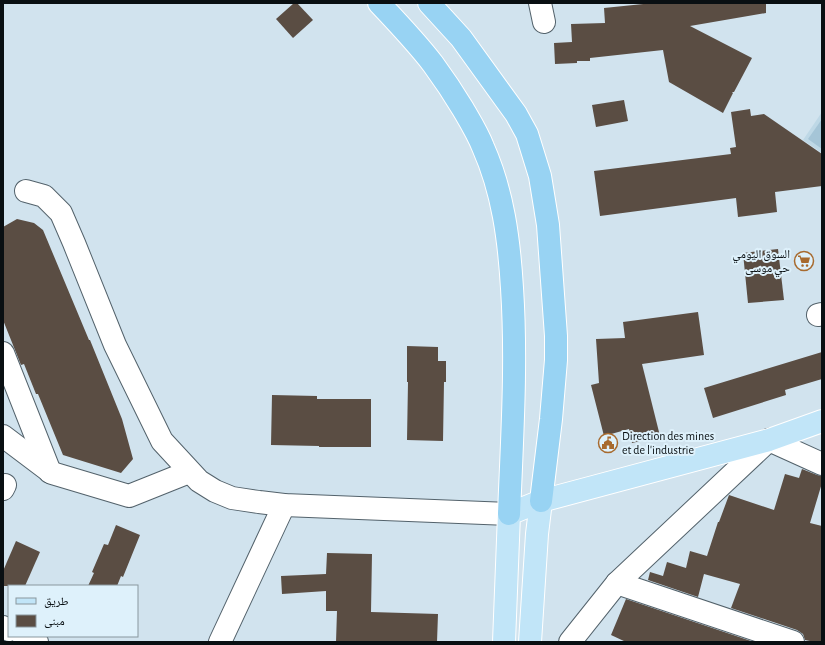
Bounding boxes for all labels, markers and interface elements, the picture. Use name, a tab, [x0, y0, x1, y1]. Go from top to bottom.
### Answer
place label: السوق اليومي حي موسى	[732, 248, 790, 278]
supermarket icon: السوق اليومي حي موسى	[793, 250, 815, 272]
place label: Direction des mines et de l'industrie	[622, 430, 714, 456]
public building icon: Direction des mines et de l'industrie	[597, 432, 619, 454]
legend	[8, 585, 138, 637]
text: طريق	[44, 595, 69, 608]
text: مبنى	[44, 615, 65, 628]

